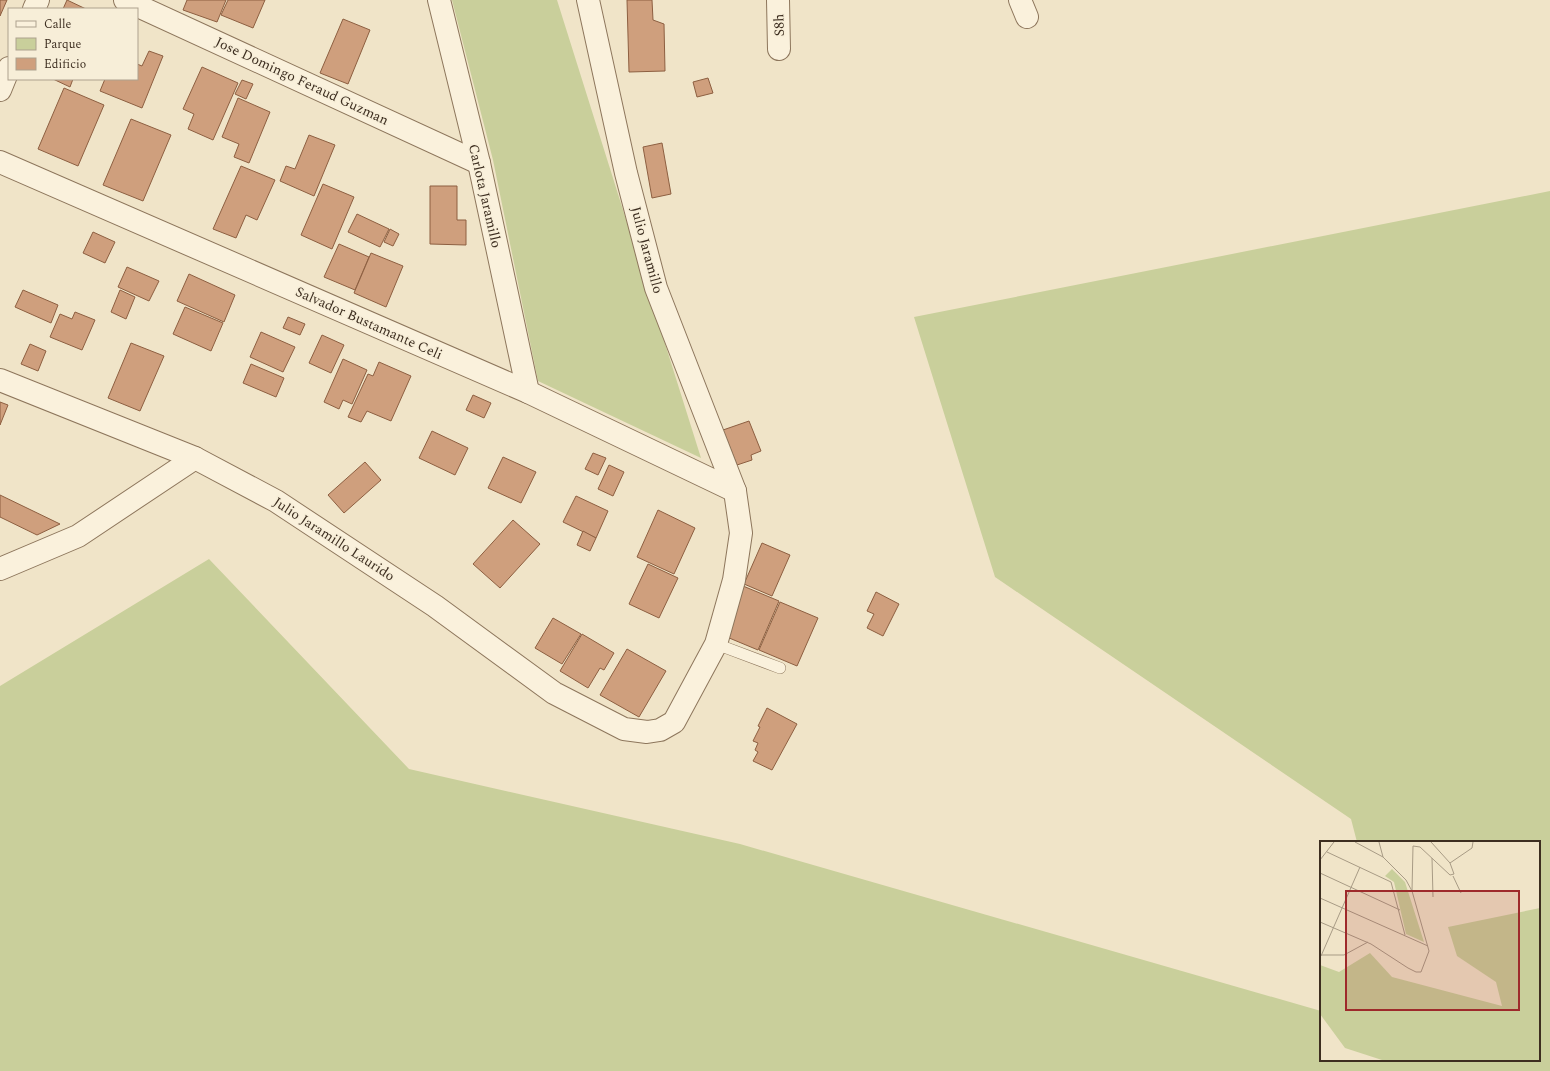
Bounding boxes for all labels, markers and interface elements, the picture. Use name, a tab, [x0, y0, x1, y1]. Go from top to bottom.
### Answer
legend	[8, 8, 138, 80]
street label: S8h	[768, 13, 790, 37]
text: Calle	[44, 15, 72, 34]
street label: Jose Domingo Feraud Guzman	[212, 31, 392, 131]
text: Parque	[44, 35, 81, 54]
text: Edificio	[44, 55, 86, 74]
street label: Carlota Jaramillo	[463, 142, 507, 250]
street label: Julio Jaramillo	[625, 204, 669, 296]
street label: Salvador Bustamante Celi	[292, 281, 446, 365]
street label: Julio Jaramillo Laurido	[269, 492, 399, 586]
inset map	[1320, 841, 1540, 1061]

